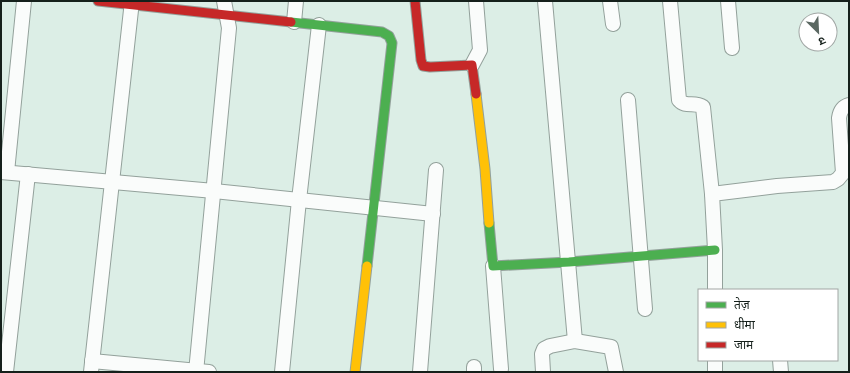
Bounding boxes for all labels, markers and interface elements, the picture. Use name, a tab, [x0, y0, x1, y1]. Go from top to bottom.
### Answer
north arrow	[798, 12, 838, 52]
text: उ	[815, 33, 827, 48]
legend	[698, 289, 838, 361]
text: तेज़	[734, 297, 751, 314]
text: धीमा	[734, 317, 756, 334]
text: जाम	[734, 338, 754, 354]

